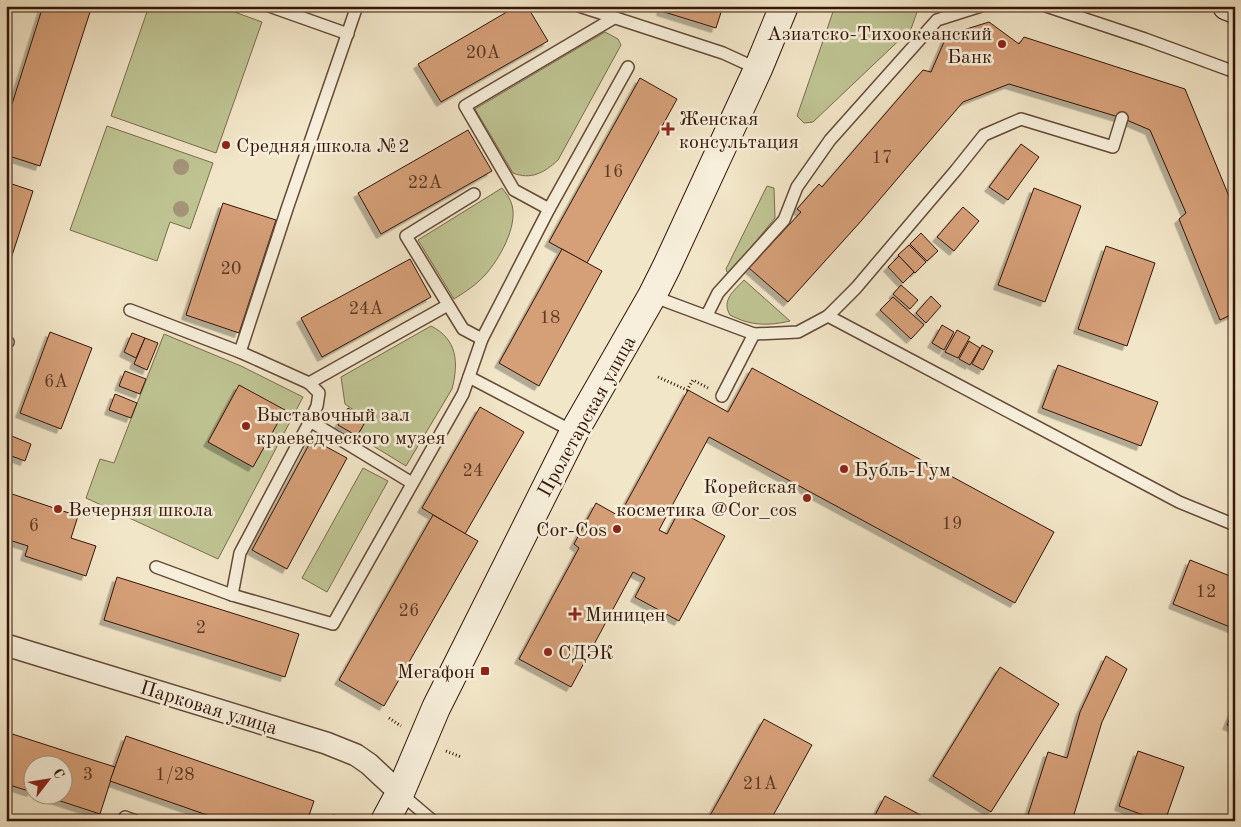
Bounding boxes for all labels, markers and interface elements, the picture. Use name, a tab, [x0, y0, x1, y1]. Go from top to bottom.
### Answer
place label: Азиатско-Тихоокеанский Банк	[767, 25, 992, 68]
marker: Азиатско-Тихоокеанский Банк	[996, 38, 1008, 50]
house number: 20А	[466, 44, 501, 62]
place label: Женская консультация	[679, 110, 799, 153]
marker: Женская консультация	[661, 122, 675, 136]
place label: Средняя школа №2	[236, 137, 410, 157]
marker: Средняя школа №2	[220, 139, 232, 151]
house number: 17	[872, 149, 892, 167]
house number: 16	[603, 163, 623, 181]
house number: 22А	[408, 174, 443, 192]
house number: 20	[221, 260, 241, 278]
house number: 24А	[349, 300, 384, 318]
house number: 18	[540, 309, 560, 327]
street label: Пролетарская улица	[535, 333, 640, 501]
house number: 6А	[44, 373, 68, 391]
place label: Выставочный зал краеведческого музея	[256, 406, 446, 449]
marker: Выставочный зал краеведческого музея	[240, 420, 252, 432]
place label: Бубль-Гум	[854, 461, 951, 481]
house number: 24	[463, 462, 483, 480]
marker: Бубль-Гум	[838, 463, 850, 475]
place label: Корейская косметика @Cor_cos	[616, 478, 797, 521]
marker: Корейская косметика @Cor_cos	[801, 492, 813, 504]
place label: Вечерняя школа	[68, 501, 213, 521]
marker: Вечерняя школа	[52, 503, 64, 515]
house number: 19	[942, 515, 962, 533]
house number: 6	[29, 517, 39, 535]
place label: Cor-Cos	[536, 521, 607, 541]
marker: Cor-Cos	[611, 523, 623, 535]
house number: 12	[1196, 583, 1216, 601]
house number: 26	[399, 602, 419, 620]
place label: Миницен	[585, 606, 665, 626]
marker: Миницен	[569, 608, 581, 620]
house number: 2	[196, 619, 206, 637]
place label: СДЭК	[558, 644, 614, 664]
marker: СДЭК	[542, 646, 554, 658]
place label: Мегафон	[397, 663, 475, 683]
marker: Мегафон	[479, 665, 491, 677]
street label: Парковая улица	[137, 679, 280, 739]
north arrow	[22, 754, 72, 804]
text: С	[50, 766, 67, 781]
house number: 3	[83, 766, 93, 784]
house number: 1/28	[155, 766, 195, 784]
house number: 21А	[743, 775, 778, 793]

